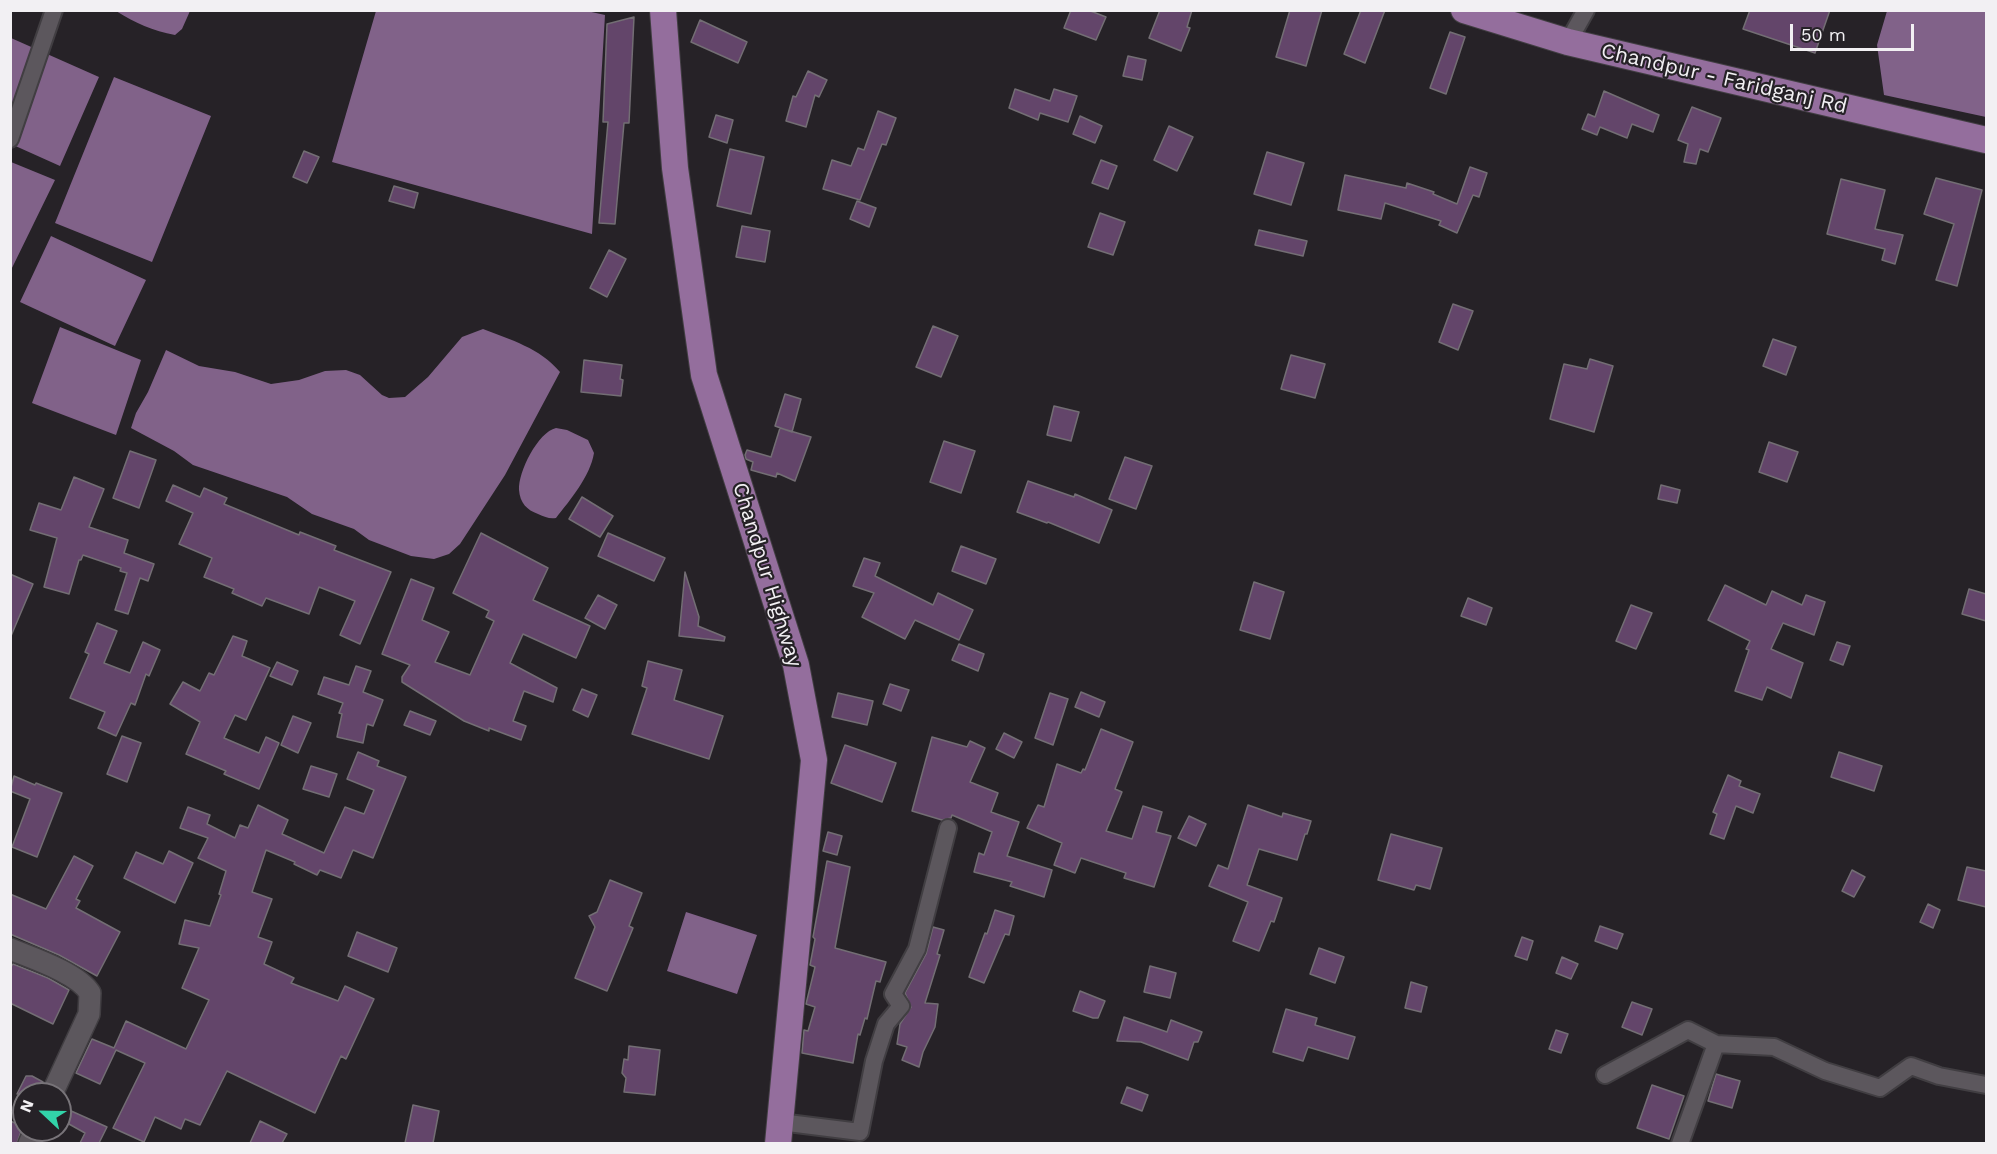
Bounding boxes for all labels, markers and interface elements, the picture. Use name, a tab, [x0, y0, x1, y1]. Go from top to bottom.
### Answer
scale bar	[1793, 12, 1918, 50]
text: 50 m	[1801, 24, 1846, 45]
street label: Chandpur - Faridganj Rd	[1599, 38, 1849, 120]
street label: Chandpur Highway	[727, 480, 807, 670]
north arrow	[12, 1082, 72, 1142]
text: N	[16, 1097, 38, 1115]

